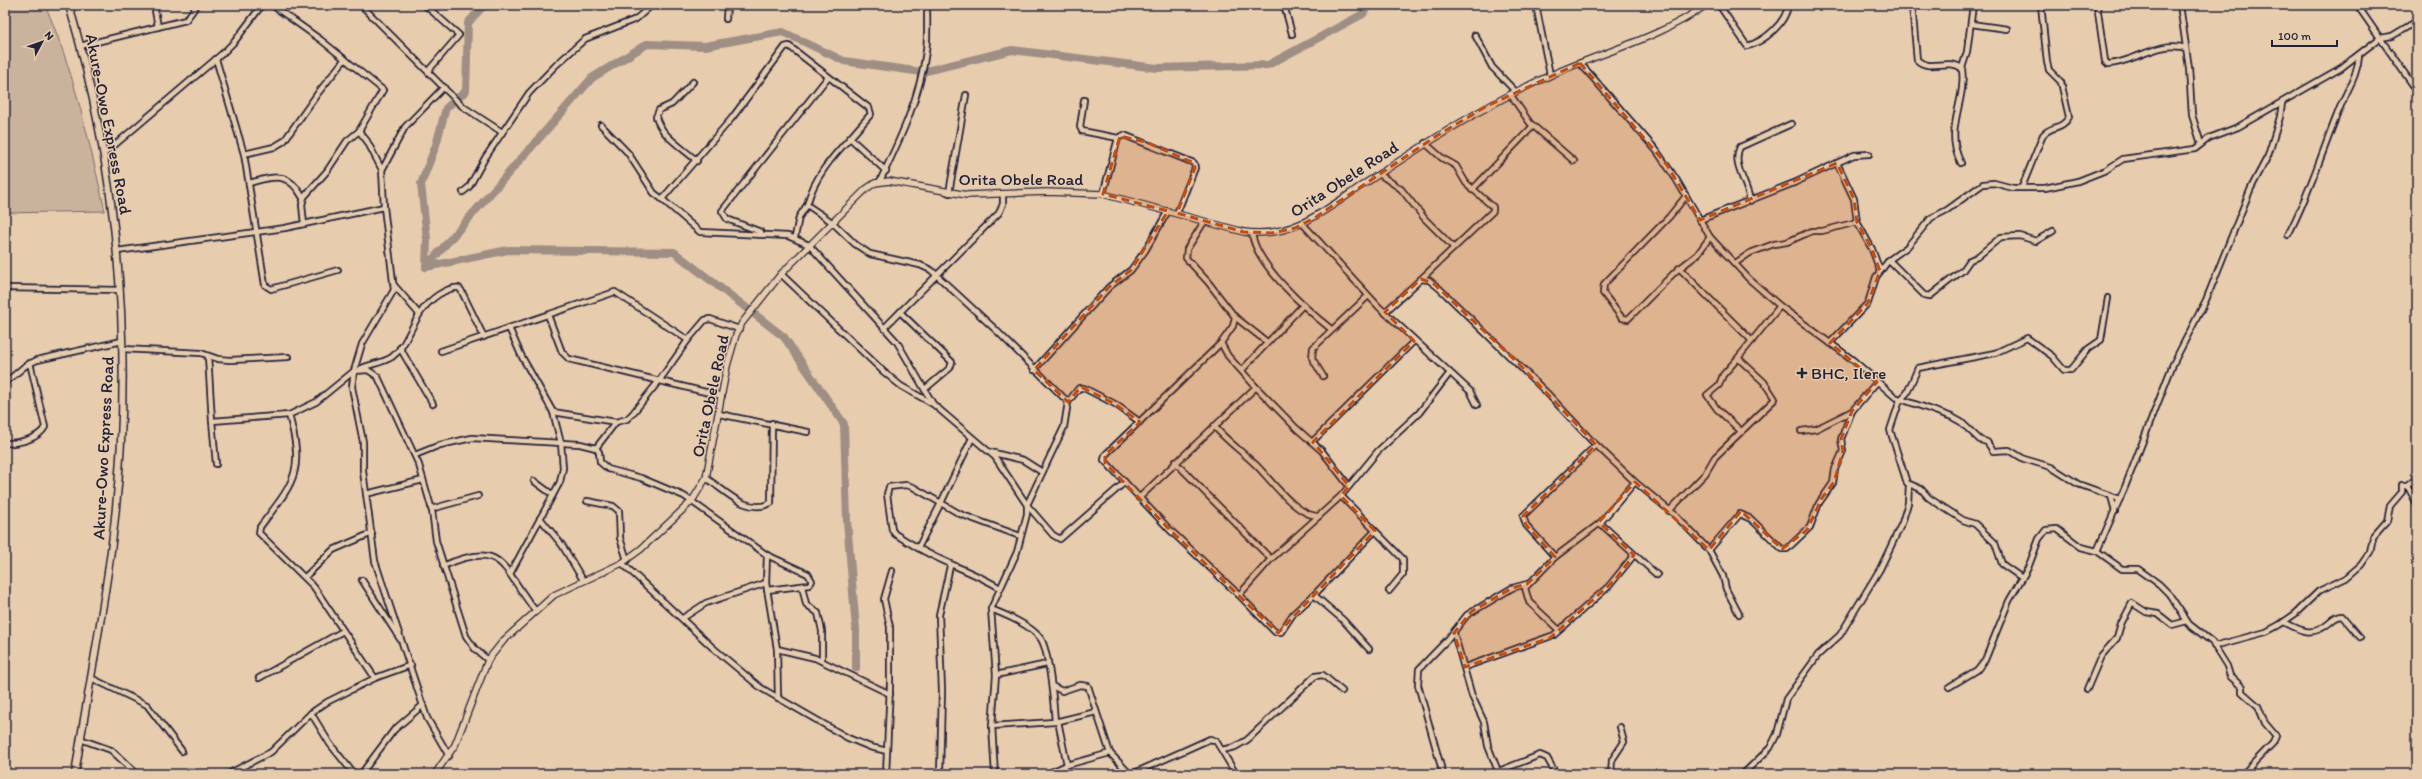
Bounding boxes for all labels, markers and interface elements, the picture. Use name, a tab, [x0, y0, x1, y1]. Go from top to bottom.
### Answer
north arrow	[22, 22, 62, 62]
scale bar	[2272, 22, 2337, 48]
text: N	[42, 29, 57, 43]
text: 100 m	[2278, 29, 2311, 43]
street label: Akure-Owo Express Road	[82, 32, 136, 217]
street label: Orita Obele Road	[1286, 137, 1402, 221]
street label: Orita Obele Road	[959, 169, 1083, 189]
street label: Orita Obele Road	[687, 333, 733, 459]
street label: Akure-Owo Express Road	[88, 355, 118, 540]
place label: BHC, Ilere	[1811, 363, 1886, 383]
marker: BHC, Ilere	[1796, 367, 1808, 379]

